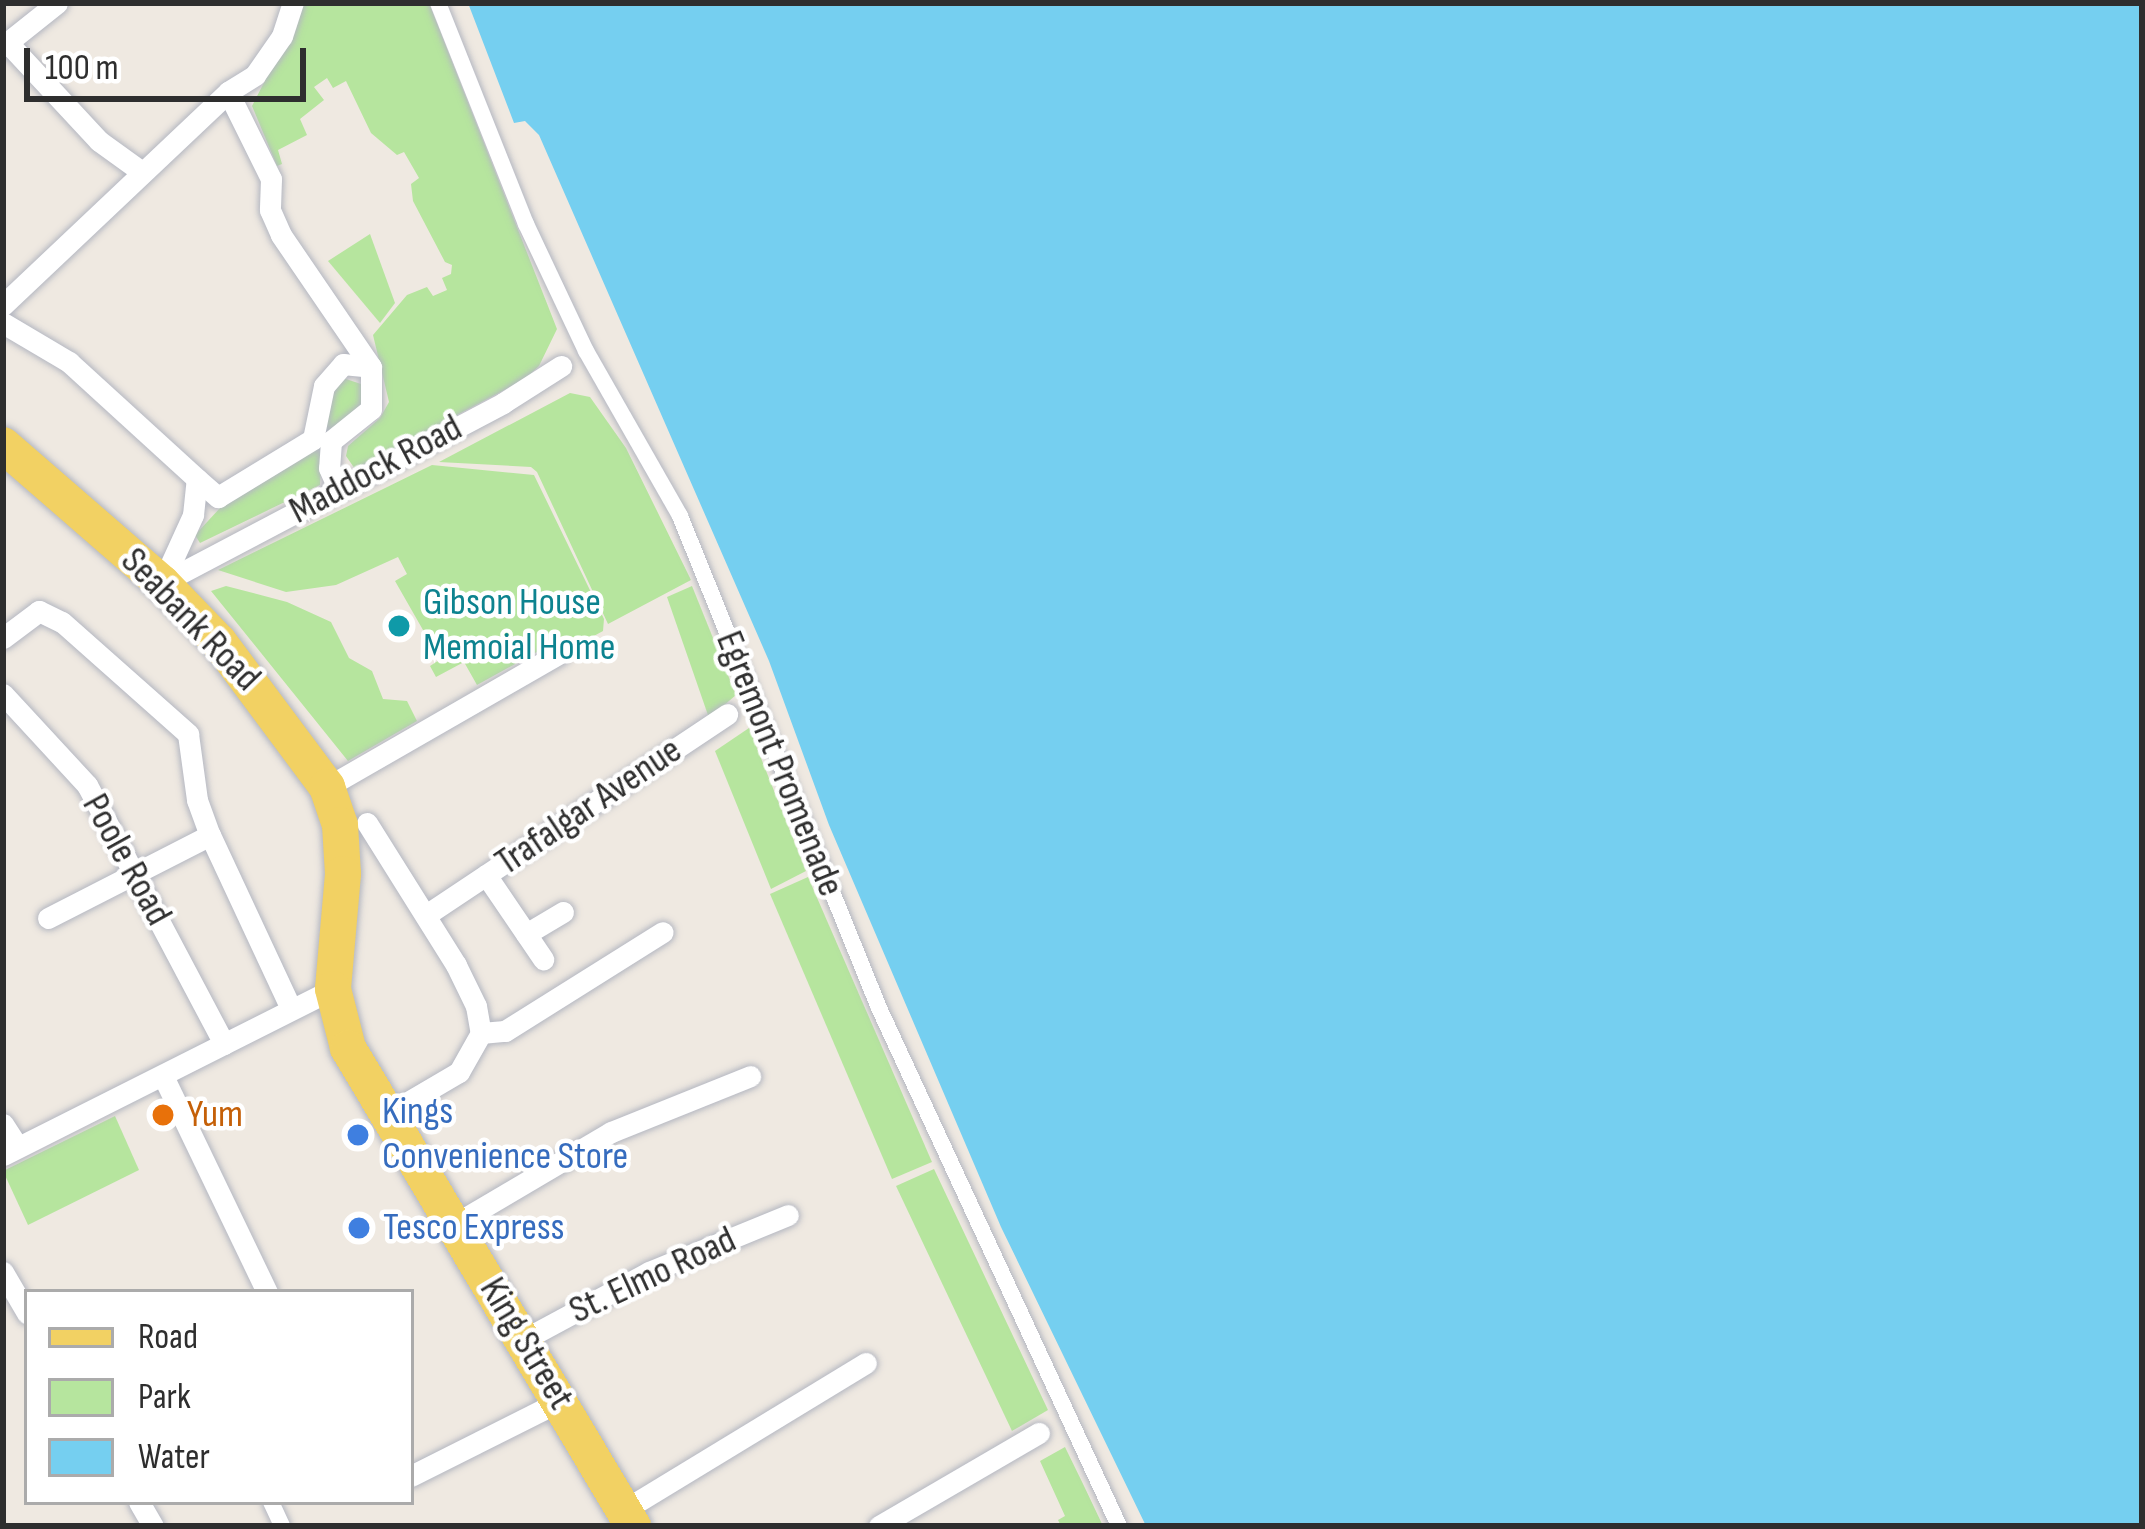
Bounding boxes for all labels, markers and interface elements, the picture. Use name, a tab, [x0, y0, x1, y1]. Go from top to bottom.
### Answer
scale bar	[30, 24, 312, 98]
text: 100 m	[45, 47, 119, 90]
street label: Maddock Road	[282, 405, 470, 535]
street label: Seabank Road	[110, 539, 270, 701]
place label: Gibson House Memoial Home	[423, 581, 616, 672]
marker: Gibson House Memoial Home	[386, 613, 412, 639]
street label: Egremont Promenade	[705, 625, 853, 903]
street label: Trafalgar Avenue	[487, 728, 691, 886]
street label: Poole Road	[71, 786, 181, 934]
place label: Kings Convenience Store	[382, 1090, 628, 1181]
place label: Yum	[187, 1092, 243, 1138]
marker: Yum	[150, 1102, 176, 1128]
marker: Kings Convenience Store	[345, 1122, 371, 1148]
place label: Tesco Express	[383, 1205, 564, 1251]
marker: Tesco Express	[346, 1215, 372, 1241]
street label: St. Elmo Road	[562, 1217, 744, 1335]
street label: King Street	[468, 1269, 584, 1419]
legend	[24, 1289, 414, 1505]
text: Road	[138, 1316, 198, 1359]
text: Park	[138, 1376, 191, 1419]
text: Water	[138, 1436, 210, 1479]

